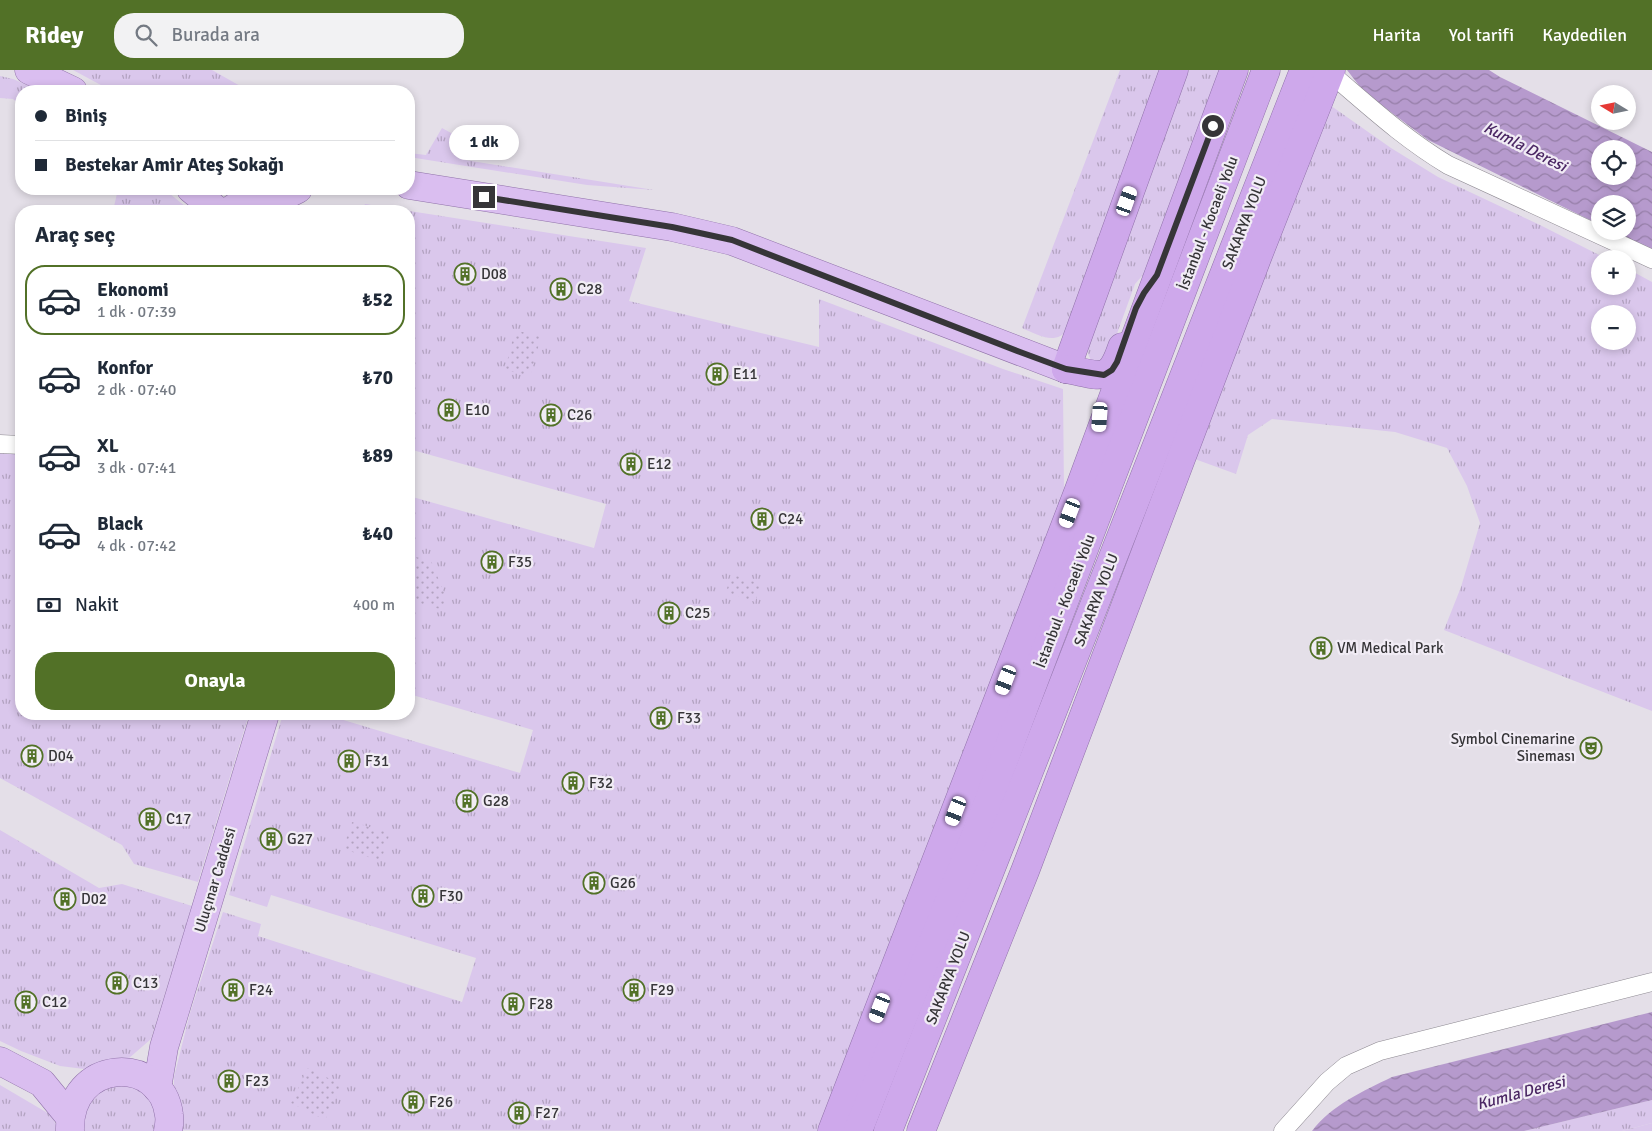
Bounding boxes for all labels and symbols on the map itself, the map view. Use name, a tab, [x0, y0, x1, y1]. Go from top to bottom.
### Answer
north arrow	[1591, 85, 1636, 130]
route start	[1202, 115, 1224, 137]
water label: Kumla Deresi	[1480, 118, 1571, 177]
callout: 1 dk	[449, 124, 519, 160]
street label: İstanbul - Kocaeli Yolu	[1174, 154, 1242, 292]
street label: SAKARYA YOLU	[1218, 174, 1270, 272]
car	[1114, 184, 1139, 218]
route end	[473, 186, 495, 208]
building icon: D08	[453, 262, 477, 286]
place label: D08	[481, 265, 507, 283]
building icon: C28	[549, 277, 573, 301]
place label: C28	[577, 280, 602, 298]
building icon: E11	[705, 362, 729, 386]
place label: E11	[733, 365, 758, 383]
building icon: E10	[437, 398, 461, 422]
place label: E10	[465, 401, 490, 419]
car	[1091, 402, 1108, 432]
building icon: C26	[539, 403, 563, 427]
place label: C26	[567, 406, 592, 424]
building icon: E12	[619, 452, 643, 476]
place label: E12	[647, 455, 672, 473]
car	[1057, 496, 1082, 530]
building icon: C24	[750, 507, 774, 531]
place label: C24	[778, 510, 803, 528]
street label: İstanbul - Kocaeli Yolu	[1031, 532, 1099, 670]
building icon: F35	[480, 550, 504, 574]
street label: SAKARYA YOLU	[1070, 551, 1122, 649]
place label: F35	[508, 553, 532, 571]
building icon: C25	[657, 601, 681, 625]
place label: C25	[685, 604, 710, 622]
building icon: VM Medical Park	[1309, 636, 1333, 660]
place label: VM Medical Park	[1337, 639, 1444, 657]
car	[993, 663, 1018, 697]
building icon: F33	[649, 706, 673, 730]
place label: F33	[677, 709, 701, 727]
place label: Symbol Cinemarine Sineması	[1451, 730, 1575, 765]
theatre icon: Symbol Cinemarine Sineması	[1579, 736, 1603, 760]
building icon: D04	[20, 744, 44, 768]
place label: D04	[48, 747, 74, 765]
building icon: F31	[337, 749, 361, 773]
place label: F31	[365, 752, 389, 770]
building icon: F32	[561, 771, 585, 795]
place label: F32	[589, 774, 613, 792]
building icon: G28	[455, 789, 479, 813]
place label: G28	[483, 792, 509, 810]
car	[943, 794, 968, 828]
building icon: C17	[138, 807, 162, 831]
place label: C17	[166, 810, 191, 828]
street label: Uluçınar Caddesi	[190, 825, 240, 935]
building icon: G27	[259, 827, 283, 851]
place label: G27	[287, 830, 313, 848]
building icon: G26	[582, 871, 606, 895]
place label: G26	[610, 874, 636, 892]
building icon: F30	[411, 884, 435, 908]
building icon: D02	[53, 887, 77, 911]
place label: F30	[439, 887, 463, 905]
place label: D02	[81, 890, 107, 908]
street label: SAKARYA YOLU	[922, 929, 974, 1027]
building icon: C13	[105, 971, 129, 995]
place label: C13	[133, 974, 158, 992]
building icon: F24	[221, 978, 245, 1002]
building icon: F29	[622, 978, 646, 1002]
place label: F24	[249, 981, 273, 999]
place label: F29	[650, 981, 674, 999]
building icon: C12	[14, 990, 38, 1014]
car	[867, 991, 892, 1025]
building icon: F28	[501, 992, 525, 1016]
place label: C12	[42, 993, 67, 1011]
place label: F28	[529, 995, 553, 1013]
building icon: F23	[217, 1069, 241, 1093]
water label: Kumla Deresi	[1475, 1071, 1569, 1114]
place label: F23	[245, 1072, 269, 1090]
building icon: F26	[401, 1090, 425, 1114]
place label: F26	[429, 1093, 453, 1111]
building icon: F27	[507, 1101, 531, 1125]
place label: F27	[535, 1104, 559, 1122]

